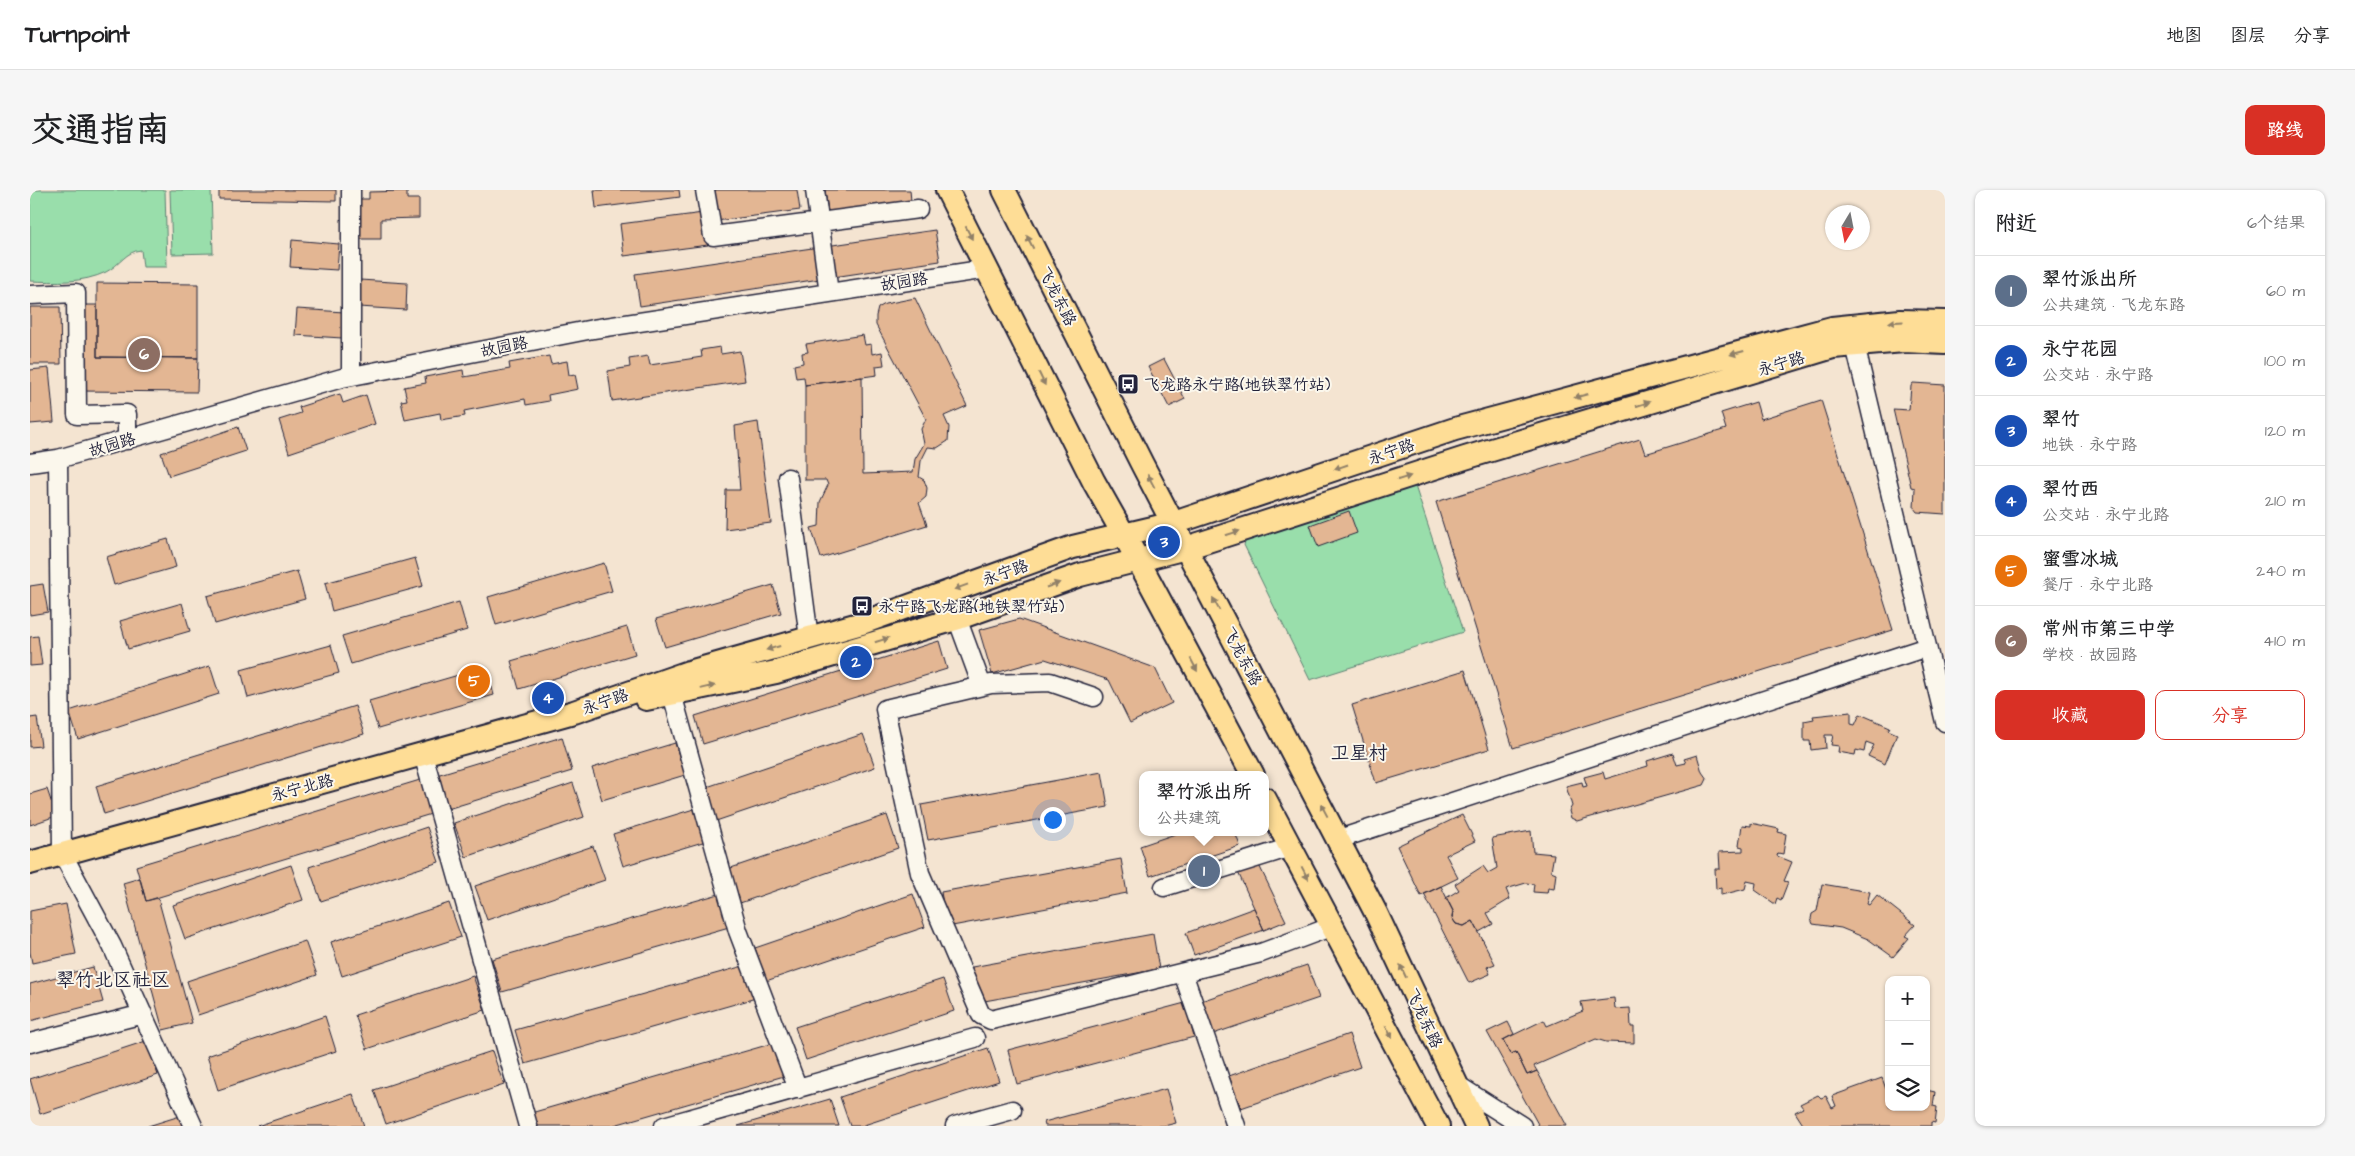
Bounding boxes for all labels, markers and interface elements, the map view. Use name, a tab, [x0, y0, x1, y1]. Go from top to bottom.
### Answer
text: Turnpoint	[25, 18, 130, 52]
text: 地图	[2166, 23, 2202, 48]
text: 图层	[2230, 23, 2266, 48]
text: 分享	[2294, 23, 2330, 48]
button: 路线	[2245, 105, 2325, 155]
text: 交通指南	[30, 106, 170, 155]
north arrow	[1825, 205, 1870, 250]
text: 附近	[1995, 209, 2037, 238]
text: 6个结果	[2247, 212, 2305, 234]
one-way arrow	[965, 226, 973, 241]
one-way arrow	[1026, 235, 1034, 249]
street label: 飞龙东路	[1033, 263, 1081, 330]
text: 翠竹派出所	[2042, 266, 2137, 293]
street label: 故园路	[879, 267, 930, 297]
text: 1	[2010, 280, 2012, 302]
text: 60 m	[2266, 280, 2305, 302]
text: 公共建筑 · 飞龙东路	[2042, 294, 2185, 316]
one-way arrow	[1888, 318, 1904, 326]
street label: 故园路	[479, 332, 530, 362]
pin: 6	[128, 335, 160, 373]
text: 永宁花园	[2042, 336, 2118, 363]
street label: 永宁路	[1755, 346, 1807, 381]
one-way arrow	[1730, 350, 1745, 358]
text: 2	[2006, 350, 2016, 372]
text: 100 m	[2264, 350, 2305, 372]
text: 公交站 · 永宁路	[2042, 364, 2153, 386]
one-way arrow	[1038, 372, 1046, 386]
bus stop icon: 飞龙路永宁路(地铁翠竹站)	[1116, 372, 1140, 396]
place label: 飞龙路永宁路(地铁翠竹站)	[1144, 374, 1331, 396]
one-way arrow	[1573, 392, 1588, 400]
one-way arrow	[1636, 400, 1651, 408]
text: 翠竹	[2042, 406, 2080, 433]
text: 3	[2007, 420, 2015, 442]
text: 120 m	[2265, 420, 2305, 442]
street label: 故园路	[86, 428, 138, 462]
street label: 永宁路	[1365, 434, 1418, 470]
text: 地铁 · 永宁路	[2042, 434, 2137, 456]
one-way arrow	[1334, 464, 1349, 472]
one-way arrow	[1147, 473, 1155, 488]
one-way arrow	[1397, 473, 1412, 481]
text: 翠竹西	[2042, 476, 2099, 503]
text: 4	[2006, 490, 2016, 512]
text: 210 m	[2265, 490, 2305, 512]
text: 公交站 · 永宁北路	[2042, 504, 2169, 526]
pin: 3	[1148, 523, 1180, 561]
one-way arrow	[1225, 529, 1240, 536]
text: 蜜雪冰城	[2042, 546, 2118, 573]
street label: 永宁路	[979, 554, 1032, 591]
text: 5	[2005, 560, 2017, 582]
text: 240 m	[2256, 560, 2305, 582]
text: 餐厅 · 永宁北路	[2042, 574, 2153, 596]
one-way arrow	[1046, 580, 1061, 588]
one-way arrow	[953, 584, 968, 592]
bus stop icon: 永宁路飞龙路(地铁翠竹站)	[850, 594, 874, 618]
place label: 永宁路飞龙路(地铁翠竹站)	[878, 596, 1065, 618]
one-way arrow	[1212, 596, 1220, 611]
text: 常州市第三中学	[2042, 616, 2175, 643]
street label: 飞龙东路	[1217, 623, 1267, 690]
text: 6	[2006, 630, 2016, 652]
text: 410 m	[2263, 630, 2305, 652]
one-way arrow	[875, 636, 890, 644]
pin: 2	[840, 643, 872, 681]
text: 学校 · 故园路	[2042, 644, 2137, 666]
one-way arrow	[765, 645, 780, 653]
one-way arrow	[1190, 657, 1198, 672]
pin: 5	[458, 662, 490, 700]
pin: 4	[532, 679, 564, 717]
one-way arrow	[701, 683, 716, 691]
street label: 永宁路	[579, 684, 632, 720]
button: 收藏	[1995, 690, 2145, 740]
button: 分享	[2155, 690, 2305, 740]
district label: 卫星村	[1330, 740, 1388, 767]
street label: 永宁北路	[268, 769, 336, 807]
popup	[1139, 771, 1269, 836]
text: 翠竹派出所	[1156, 779, 1252, 806]
one-way arrow	[1320, 802, 1328, 817]
your location	[1040, 807, 1066, 833]
text: 公共建筑	[1156, 807, 1221, 829]
pin: 1	[1188, 852, 1220, 890]
one-way arrow	[1301, 865, 1309, 880]
one-way arrow	[1399, 964, 1407, 978]
district label: 翠竹北区社区	[56, 967, 170, 994]
map controls	[1885, 976, 1930, 1111]
button: +	[1885, 976, 1930, 1021]
street label: 飞龙东路	[1401, 985, 1448, 1052]
button: −	[1885, 1021, 1930, 1066]
one-way arrow	[1385, 1024, 1393, 1039]
button: layers	[1885, 1066, 1930, 1111]

